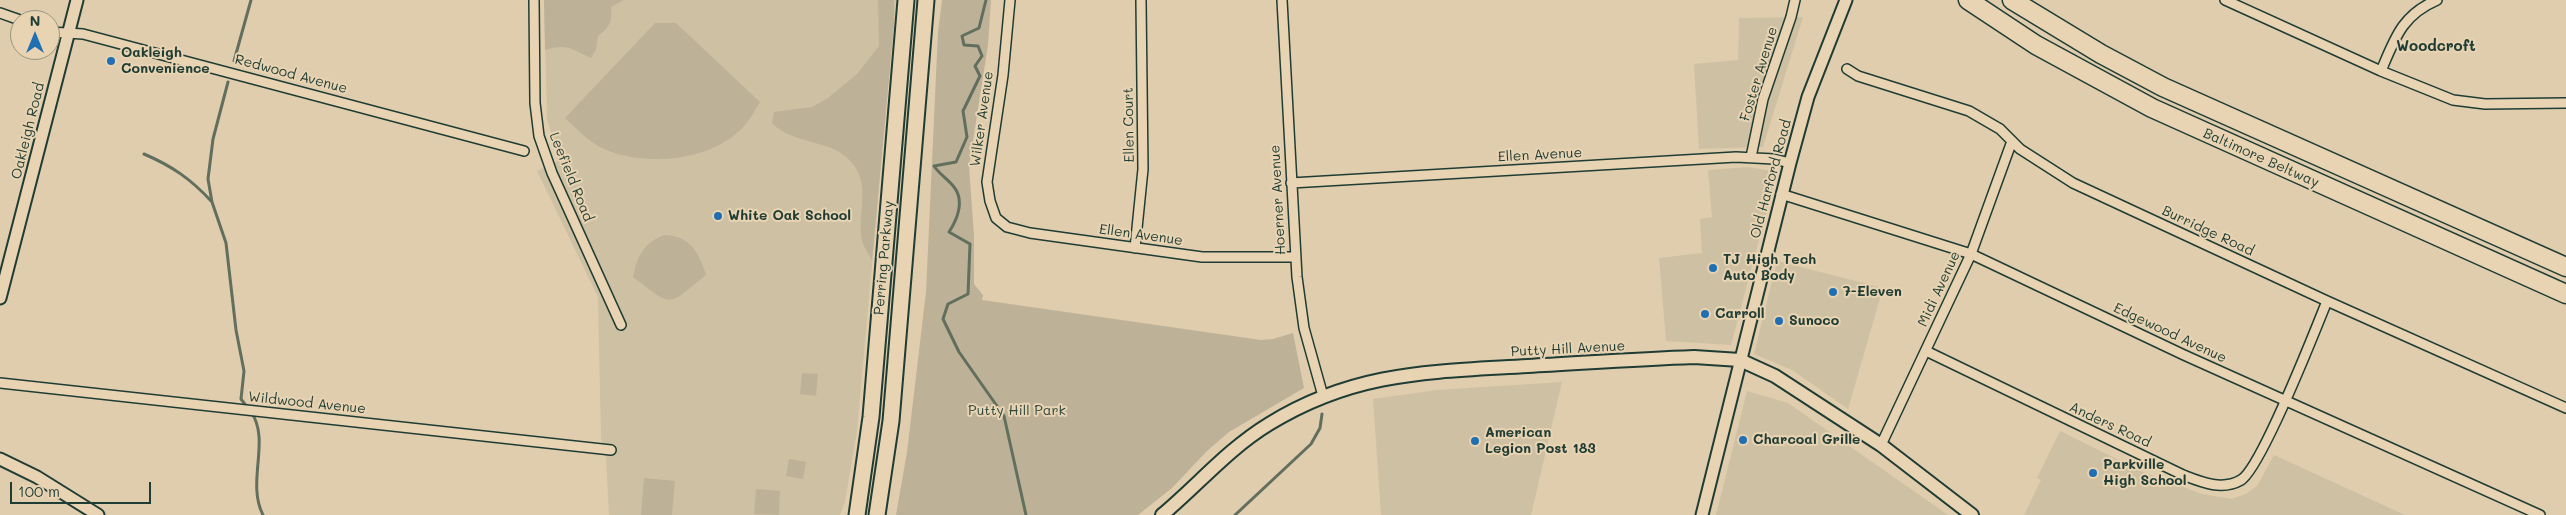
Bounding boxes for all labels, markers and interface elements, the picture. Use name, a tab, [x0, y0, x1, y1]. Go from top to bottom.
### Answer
north arrow	[10, 10, 60, 60]
text: N	[30, 11, 40, 30]
street label: Foster Avenue	[1737, 25, 1781, 123]
district label: Woodcroft	[2396, 37, 2476, 55]
place label: Oakleigh Convenience	[121, 45, 210, 78]
street label: Redwood Avenue	[233, 51, 349, 97]
marker: Oakleigh Convenience	[105, 55, 117, 67]
street label: Wilker Avenue	[967, 70, 997, 168]
street label: Oakleigh Road	[8, 81, 48, 181]
street label: Ellen Court	[1120, 87, 1138, 163]
street label: Old Harford Road	[1747, 118, 1795, 240]
street label: Baltimore Beltway	[2201, 125, 2321, 191]
street label: Leefield Road	[545, 130, 597, 224]
street label: Hoerner Avenue	[1267, 144, 1289, 256]
street label: Ellen Avenue	[1497, 144, 1583, 166]
street label: Perring Parkway	[871, 200, 897, 316]
street label: Burridge Road	[2159, 202, 2257, 260]
place label: White Oak School	[728, 208, 851, 224]
marker: White Oak School	[712, 210, 724, 222]
street label: Ellen Avenue	[1098, 221, 1184, 249]
street label: Midi Avenue	[1914, 249, 1964, 329]
place label: TJ High Tech Auto Body	[1723, 252, 1816, 284]
marker: TJ High Tech Auto Body	[1707, 262, 1719, 274]
place label: 7-Eleven	[1843, 284, 1902, 300]
marker: 7-Eleven	[1827, 286, 1839, 298]
street label: Edgewood Avenue	[2111, 299, 2229, 367]
place label: Carroll	[1715, 306, 1765, 322]
marker: Carroll	[1699, 308, 1711, 320]
place label: Sunoco	[1789, 313, 1839, 329]
marker: Sunoco	[1773, 315, 1785, 327]
street label: Putty Hill Avenue	[1510, 338, 1626, 360]
street label: Wildwood Avenue	[247, 388, 367, 418]
street label: Anders Road	[2066, 399, 2154, 451]
park label: Putty Hill Park	[968, 403, 1066, 419]
place label: American Legion Post 183	[1485, 425, 1596, 458]
place label: Charcoal Grille	[1753, 432, 1860, 448]
marker: Charcoal Grille	[1737, 434, 1749, 446]
marker: American Legion Post 183	[1469, 435, 1481, 447]
place label: Parkville High School	[2103, 457, 2187, 490]
marker: Parkville High School	[2087, 467, 2099, 479]
scale bar	[12, 472, 154, 504]
text: 100 m	[18, 481, 60, 501]

